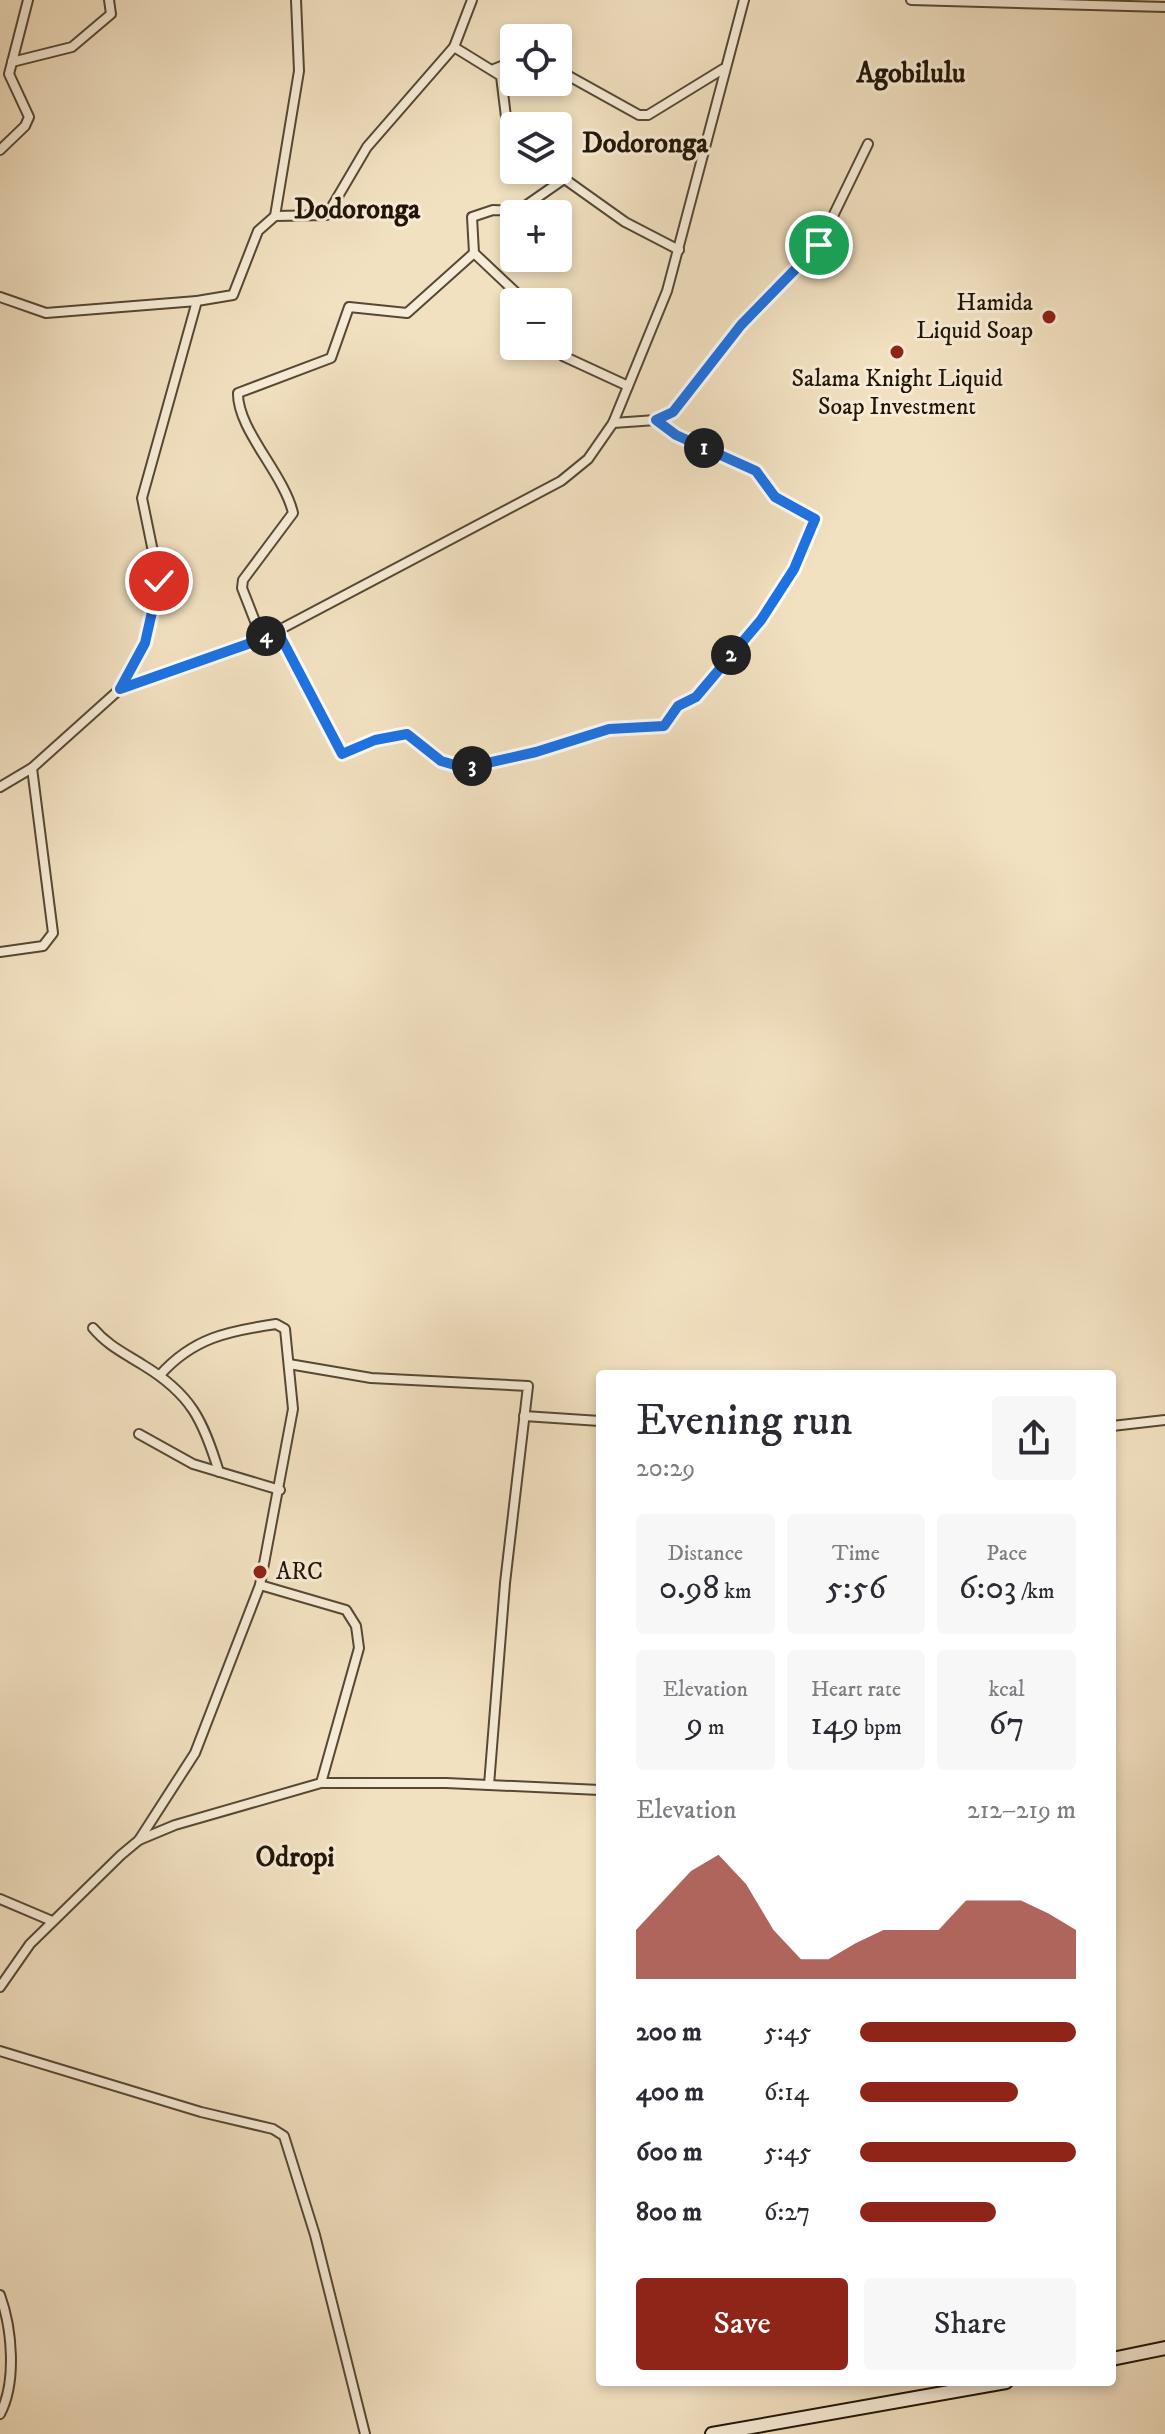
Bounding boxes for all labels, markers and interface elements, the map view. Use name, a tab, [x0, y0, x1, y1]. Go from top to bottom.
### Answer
map controls	[500, 24, 572, 360]
button: locate	[500, 24, 572, 96]
district label: Agobilulu	[855, 56, 966, 91]
button: layers	[500, 112, 572, 184]
district label: Dodoronga	[582, 126, 709, 161]
district label: Dodoronga	[294, 192, 421, 227]
button: +	[500, 200, 572, 272]
pin	[785, 211, 853, 279]
icon: arrive	[797, 223, 841, 267]
button: −	[500, 288, 572, 360]
place label: Hamida Liquid Soap	[916, 288, 1034, 346]
marker: Hamida Liquid Soap	[1040, 308, 1058, 326]
marker: Salama Knight Liquid Soap Investment	[888, 343, 906, 361]
place label: Salama Knight Liquid Soap Investment	[791, 364, 1003, 422]
pin: 1	[684, 428, 724, 468]
text: 1	[700, 434, 708, 461]
pin	[125, 547, 193, 615]
icon: check	[137, 559, 181, 603]
pin: 4	[246, 616, 286, 656]
text: 4	[260, 622, 272, 649]
pin: 2	[711, 635, 751, 675]
text: 2	[726, 641, 736, 668]
pin: 3	[452, 746, 492, 786]
text: 3	[468, 752, 476, 779]
text: Evening run	[636, 1394, 853, 1449]
button: share	[992, 1396, 1076, 1480]
text: 20:29	[636, 1452, 695, 1485]
text: Distance	[667, 1540, 743, 1567]
text: Time	[832, 1540, 880, 1567]
text: Pace	[986, 1540, 1027, 1567]
place label: ARC	[276, 1557, 323, 1587]
marker: ARC	[251, 1563, 269, 1581]
text: 0.98	[659, 1567, 719, 1609]
text: 5:56	[826, 1567, 886, 1609]
text: 6:03	[959, 1567, 1016, 1609]
text: km	[719, 1578, 752, 1605]
text: /km	[1016, 1578, 1055, 1605]
text: Elevation	[663, 1676, 748, 1703]
text: Heart rate	[811, 1676, 901, 1703]
text: kcal	[989, 1676, 1025, 1703]
text: 9	[686, 1703, 703, 1745]
text: 149	[810, 1703, 859, 1745]
text: 67	[989, 1703, 1024, 1745]
text: m	[703, 1714, 724, 1741]
text: bpm	[859, 1714, 902, 1741]
text: Elevation	[636, 1794, 737, 1827]
text: 212–219 m	[967, 1794, 1076, 1827]
district label: Odropi	[255, 1840, 335, 1875]
text: 200 m	[636, 2016, 702, 2049]
text: 5:45	[764, 2016, 811, 2049]
text: 400 m	[636, 2076, 704, 2109]
text: 6:14	[764, 2076, 809, 2109]
text: 600 m	[636, 2136, 703, 2169]
text: 5:45	[764, 2136, 811, 2169]
text: 800 m	[636, 2196, 702, 2229]
text: 6:27	[764, 2196, 810, 2229]
button: Save	[636, 2278, 848, 2370]
button: Share	[864, 2278, 1076, 2370]

